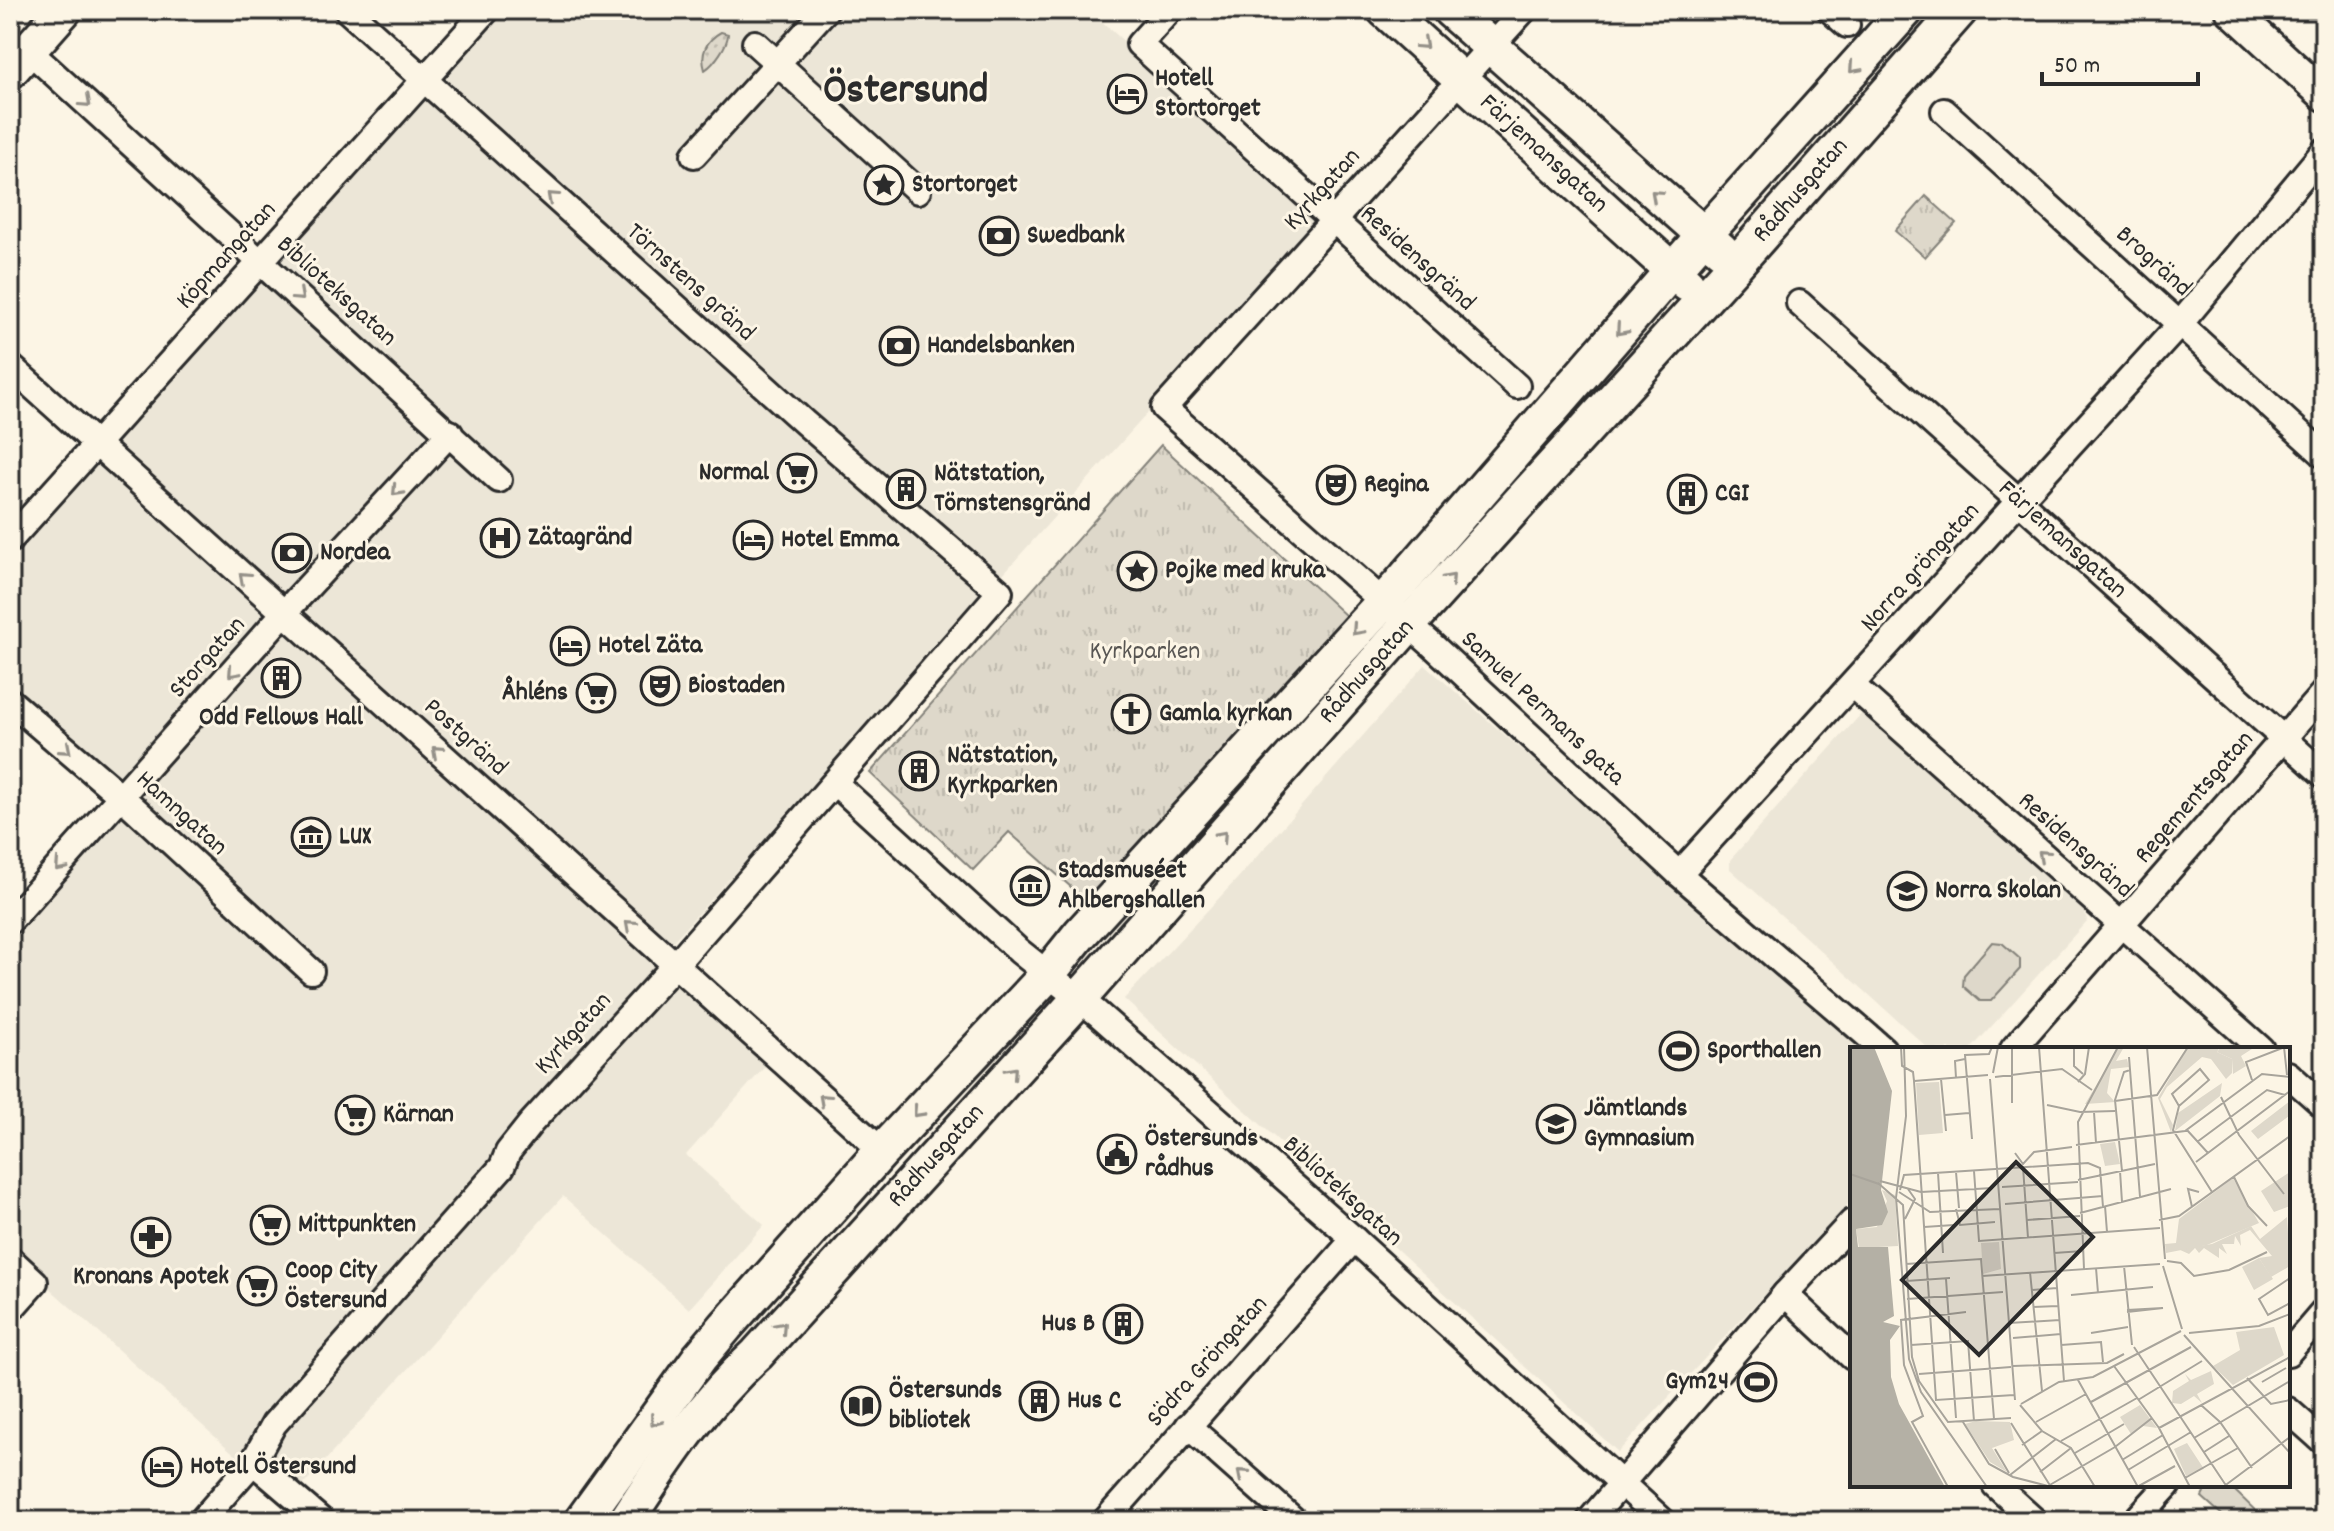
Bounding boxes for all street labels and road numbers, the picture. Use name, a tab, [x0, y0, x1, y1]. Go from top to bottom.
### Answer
street label: Färjemansgatan	[1471, 85, 1616, 222]
street label: Rådhusgatan	[1744, 130, 1857, 251]
street label: Kyrkgatan	[1276, 140, 1370, 240]
street label: Köpmangatan	[168, 193, 286, 319]
street label: Residensgränd	[1351, 197, 1483, 321]
street label: Törnstens gränd	[617, 215, 763, 351]
street label: Brogränd	[2107, 218, 2199, 306]
street label: Biblioteksgatan	[268, 228, 404, 356]
street label: Färjemansgatan	[1989, 471, 2135, 608]
street label: Norra gröngatan	[1852, 495, 1990, 641]
street label: Storgatan	[161, 609, 255, 707]
street label: Rådhusgatan	[1310, 611, 1423, 733]
street label: Samuel Permans gata	[1451, 623, 1633, 796]
street label: Postgränd	[415, 690, 515, 786]
street label: Regementsgatan	[2127, 723, 2263, 873]
street label: Hamngatan	[127, 763, 235, 865]
street label: Residensgränd	[2009, 784, 2141, 908]
street label: Kyrkgatan	[527, 984, 621, 1084]
street label: Rådhusgatan	[879, 1096, 994, 1216]
street label: Biblioteksgatan	[1274, 1128, 1410, 1256]
street label: Södra Gröngatan	[1138, 1288, 1278, 1436]

